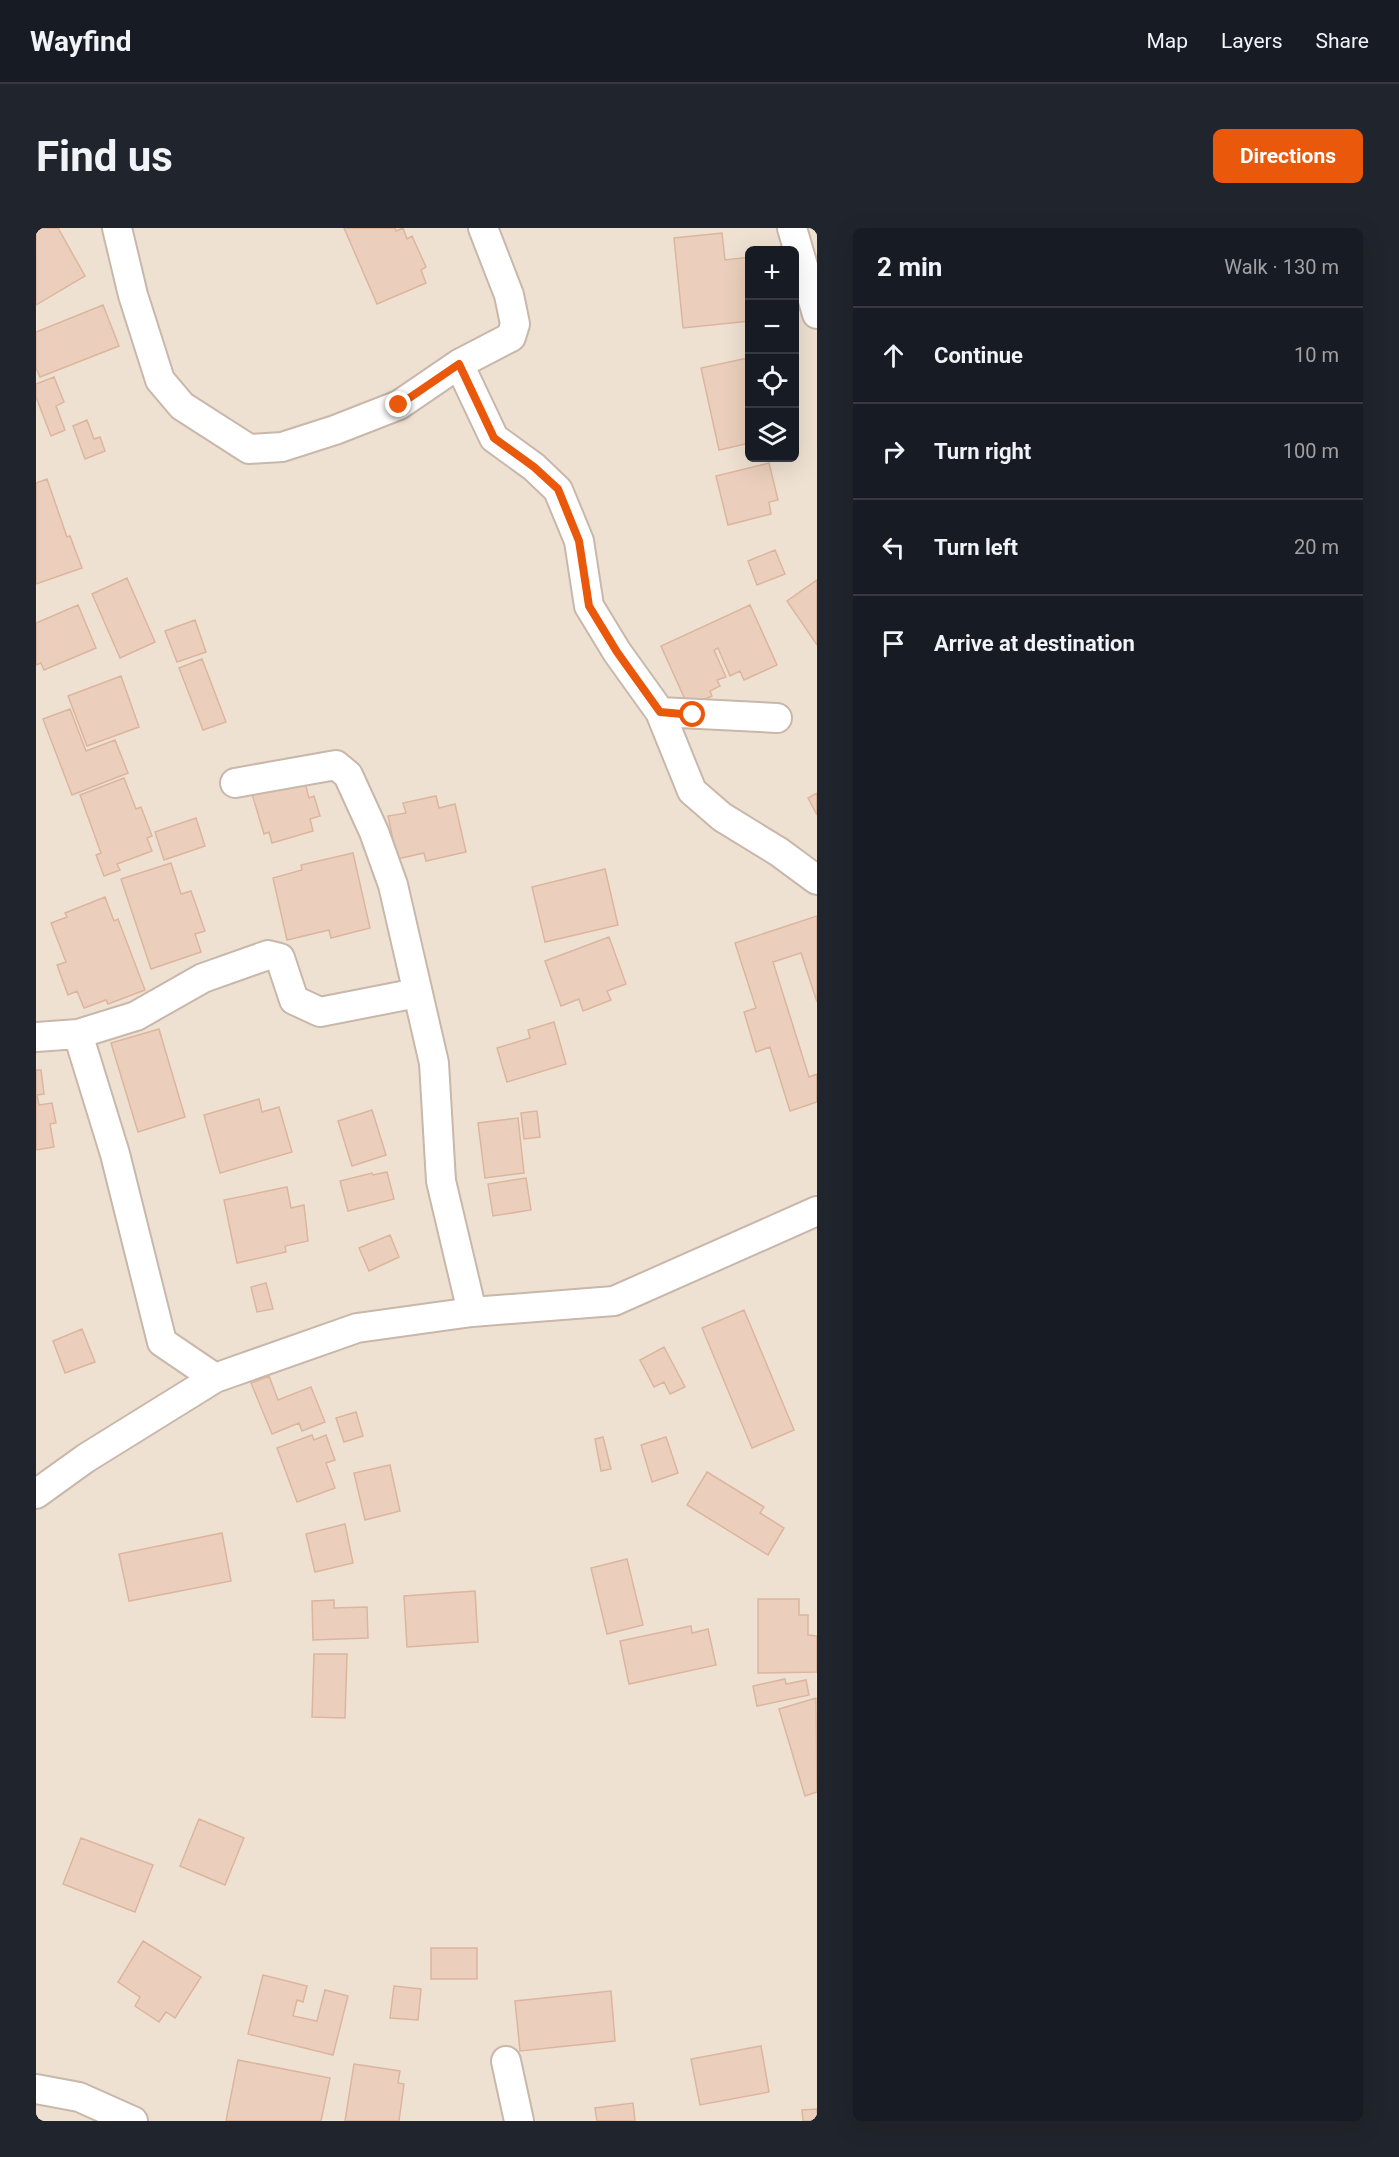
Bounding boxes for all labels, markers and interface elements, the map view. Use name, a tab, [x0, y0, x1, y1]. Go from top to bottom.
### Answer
text: Wayfind	[30, 25, 131, 58]
text: Map	[1146, 29, 1188, 53]
text: Layers	[1221, 29, 1282, 53]
text: Share	[1315, 29, 1369, 53]
button: Directions	[1213, 129, 1363, 183]
text: Find us	[36, 132, 173, 181]
map controls	[745, 246, 799, 462]
button: +	[745, 246, 799, 300]
text: 2 min	[877, 252, 942, 282]
text: Walk · 130 m	[1224, 255, 1339, 279]
button: −	[745, 300, 799, 354]
icon: ahead	[877, 339, 910, 372]
text: Continue	[934, 343, 1023, 368]
text: 10 m	[1294, 343, 1339, 367]
button: locate	[745, 354, 799, 408]
route end	[385, 391, 411, 417]
button: layers	[745, 408, 799, 462]
icon: right	[877, 435, 910, 468]
text: Turn right	[934, 439, 1031, 464]
text: 100 m	[1283, 439, 1339, 463]
icon: left	[877, 531, 910, 564]
text: Turn left	[934, 535, 1018, 560]
text: 20 m	[1294, 535, 1339, 559]
icon: arrive	[877, 627, 910, 660]
text: Arrive at destination	[934, 631, 1135, 656]
route start	[679, 701, 705, 727]

